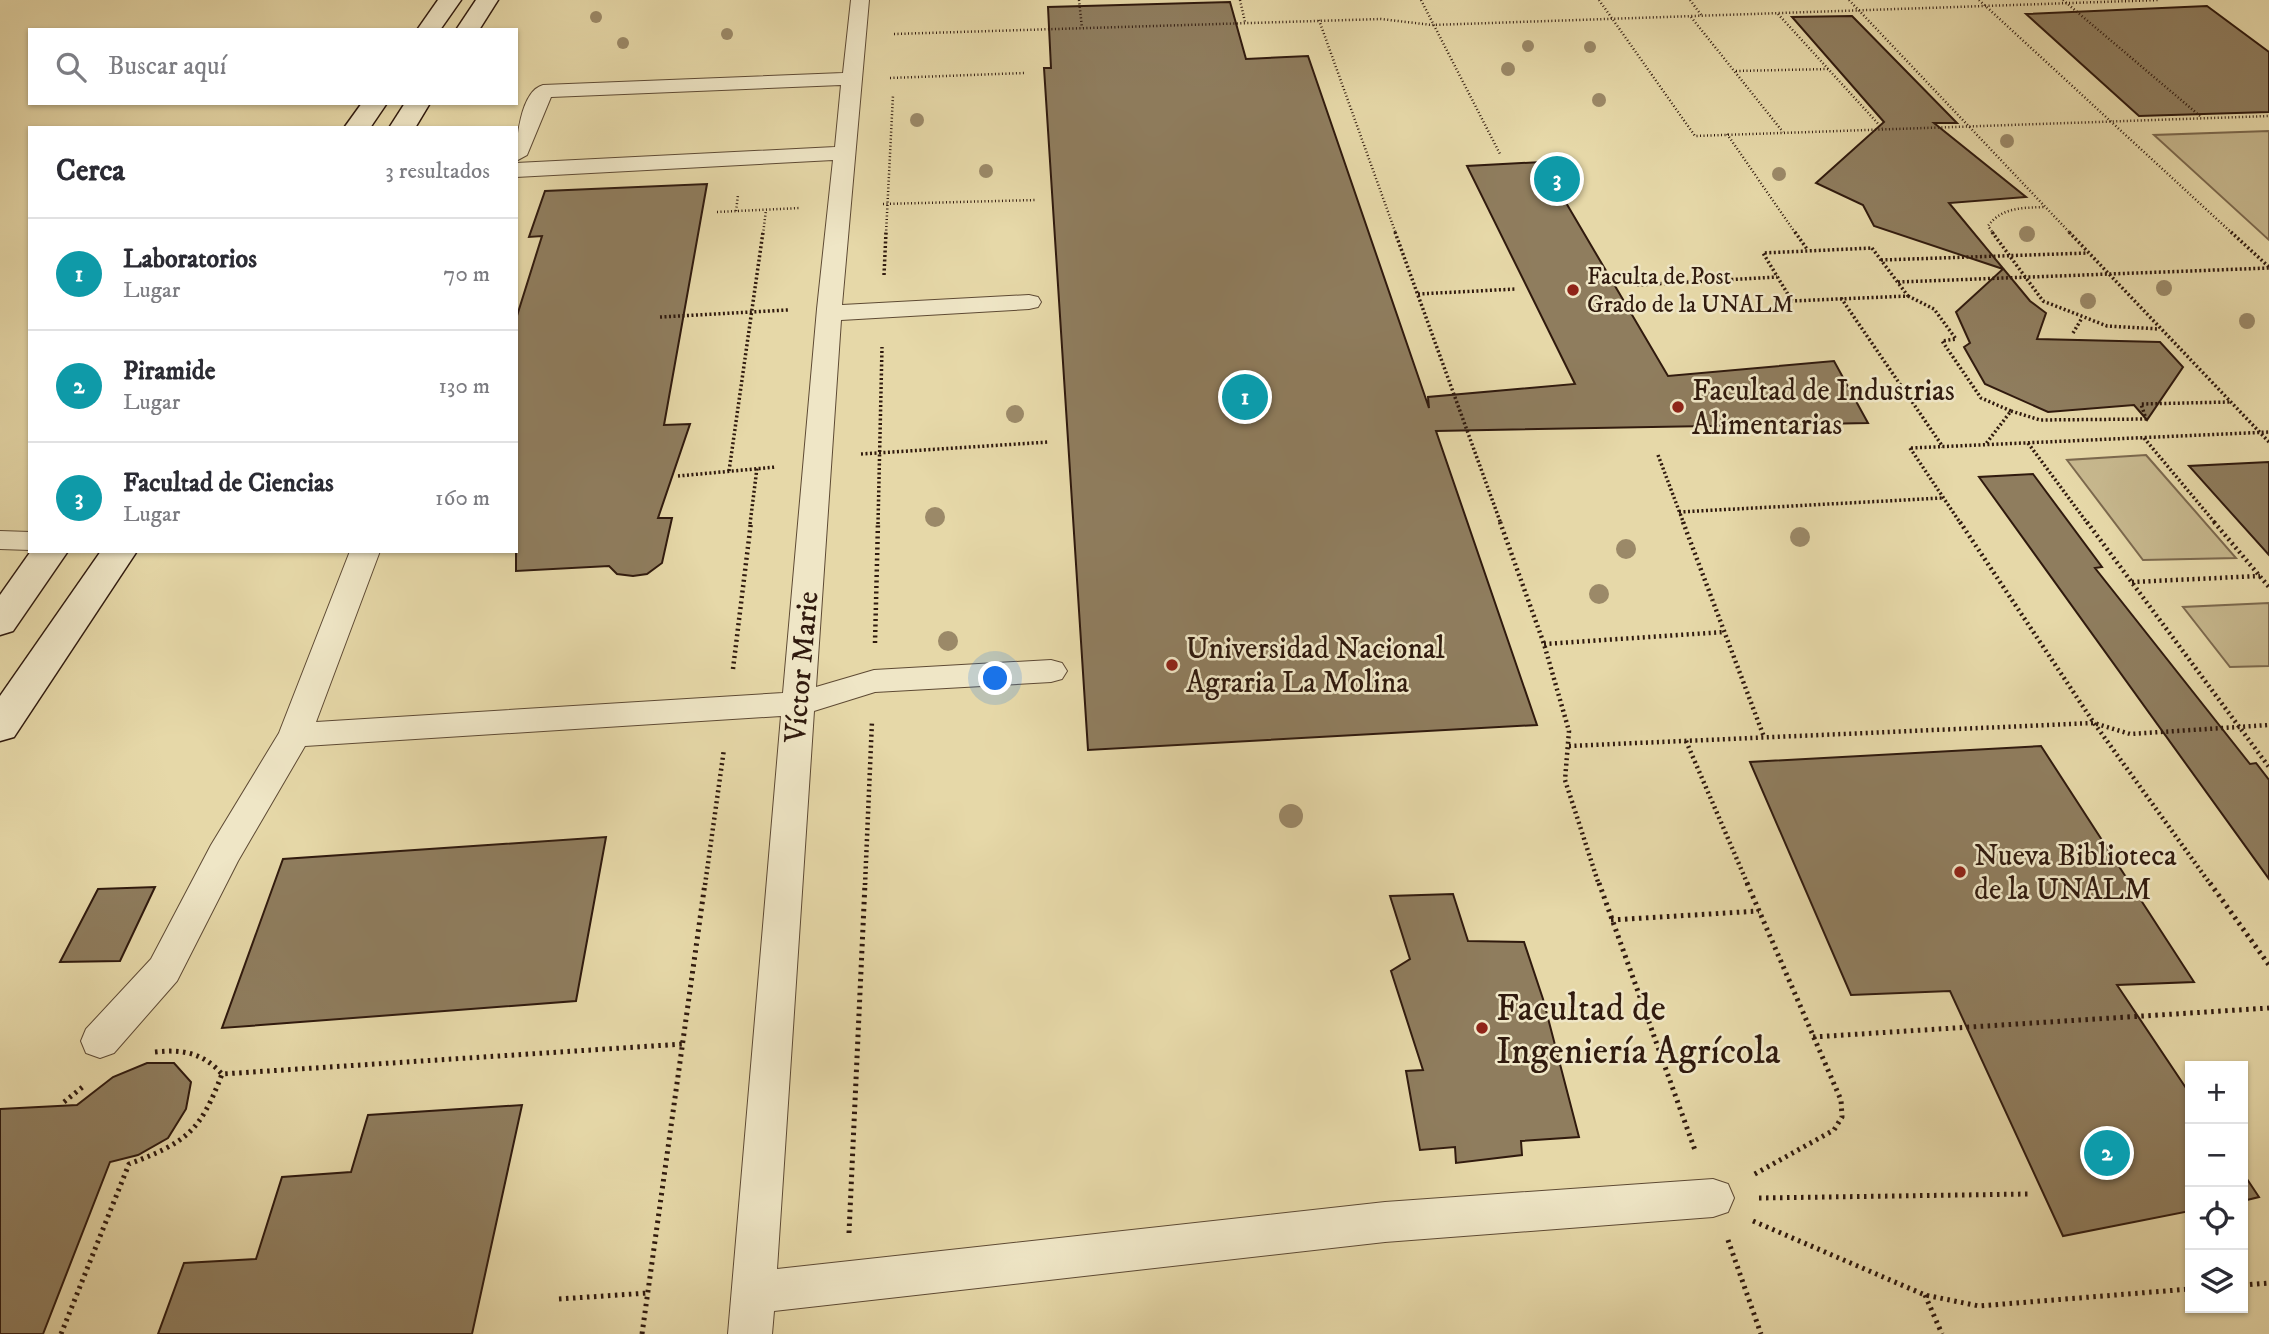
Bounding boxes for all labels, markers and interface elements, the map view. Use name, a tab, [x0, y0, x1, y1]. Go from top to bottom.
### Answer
search box	[28, 28, 518, 105]
icon: search	[52, 48, 90, 86]
text: Buscar aquí	[108, 50, 226, 83]
text: Cerca	[56, 153, 125, 190]
pin: 3	[1534, 153, 1580, 205]
text: 3 resultados	[385, 157, 490, 186]
text: Laboratorios	[123, 243, 257, 276]
text: 1	[75, 260, 83, 289]
text: 70 m	[443, 260, 490, 289]
place label: Faculta de Post Grado de la UNALM	[1587, 262, 1794, 320]
text: Lugar	[123, 276, 180, 305]
marker: Faculta de Post Grado de la UNALM	[1565, 282, 1581, 298]
text: Piramide	[123, 355, 216, 388]
pin: 1	[1222, 371, 1268, 423]
text: 2	[73, 372, 85, 401]
text: 130 m	[438, 372, 490, 401]
place label: Facultad de Industrias Alimentarias	[1692, 373, 1955, 444]
text: Lugar	[123, 388, 180, 417]
marker: Facultad de Industrias Alimentarias	[1670, 399, 1686, 415]
text: Facultad de Ciencias	[123, 467, 334, 500]
text: 3	[75, 484, 83, 513]
text: 160 m	[435, 484, 490, 513]
text: Lugar	[123, 500, 180, 529]
street label: Víctor Marie	[777, 590, 828, 745]
place label: Universidad Nacional Agraria La Molina	[1186, 631, 1445, 702]
marker: Universidad Nacional Agraria La Molina	[1164, 657, 1180, 673]
your location	[978, 661, 1012, 695]
place label: Nueva Biblioteca de la UNALM	[1974, 838, 2177, 909]
marker: Nueva Biblioteca de la UNALM	[1952, 864, 1968, 880]
place label: Facultad de Ingeniería Agrícola	[1496, 986, 1781, 1076]
marker: Facultad de Ingeniería Agrícola	[1474, 1020, 1490, 1036]
map controls	[2185, 1061, 2248, 1313]
button: +	[2185, 1061, 2248, 1124]
button: −	[2185, 1124, 2248, 1187]
pin: 2	[2084, 1127, 2130, 1179]
button: locate	[2185, 1187, 2248, 1250]
button: layers	[2185, 1250, 2248, 1313]

